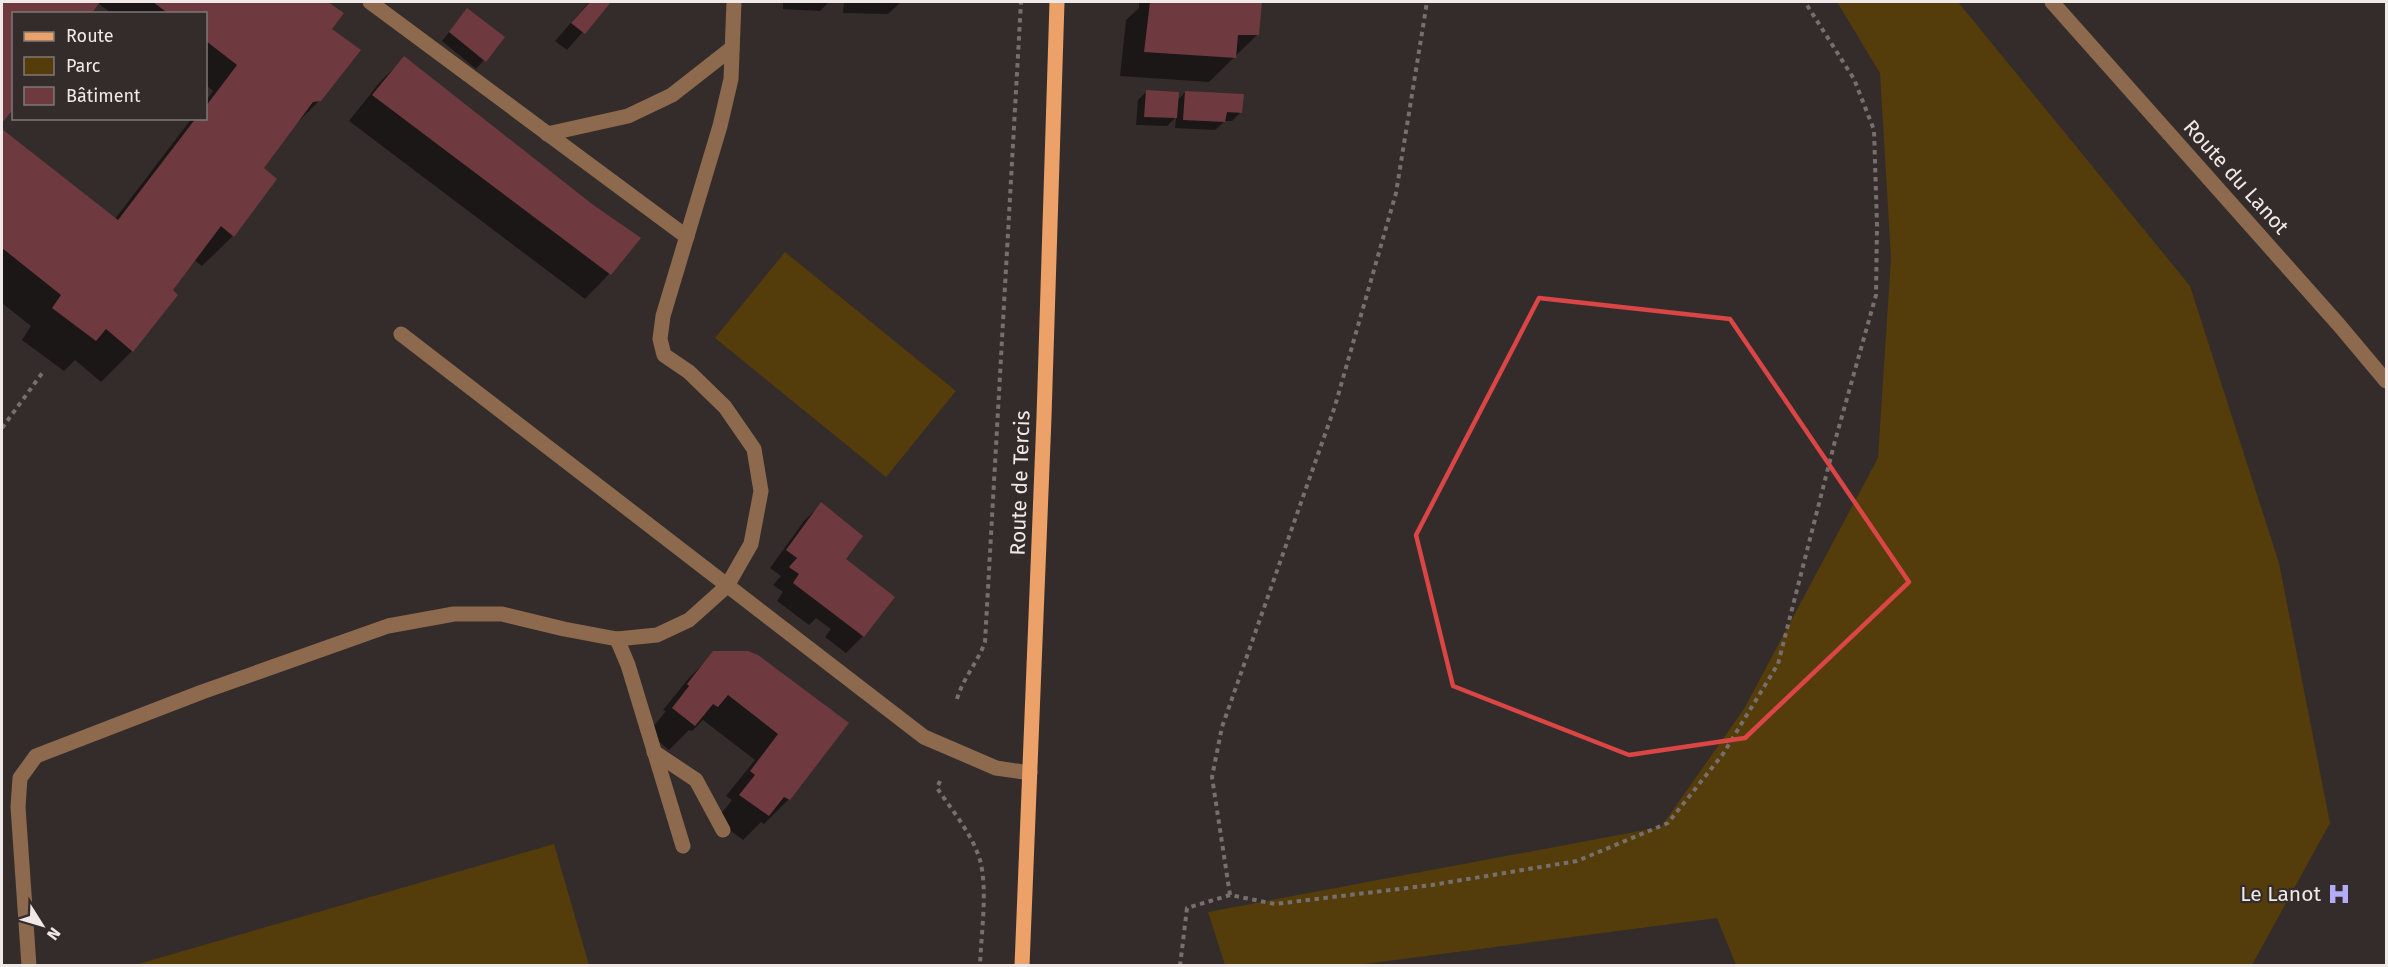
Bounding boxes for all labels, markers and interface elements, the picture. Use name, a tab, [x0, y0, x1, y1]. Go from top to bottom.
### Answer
legend	[12, 12, 207, 120]
text: Route	[66, 25, 114, 47]
text: Parc	[66, 55, 101, 77]
text: Bâtiment	[66, 85, 141, 107]
street label: Route du Lanot	[2178, 114, 2295, 240]
street label: Route de Tercis	[1004, 410, 1036, 556]
place label: Le Lanot	[2240, 881, 2321, 907]
hospital icon: Le Lanot	[2326, 881, 2352, 907]
north arrow	[12, 895, 72, 955]
text: N	[43, 924, 64, 944]

